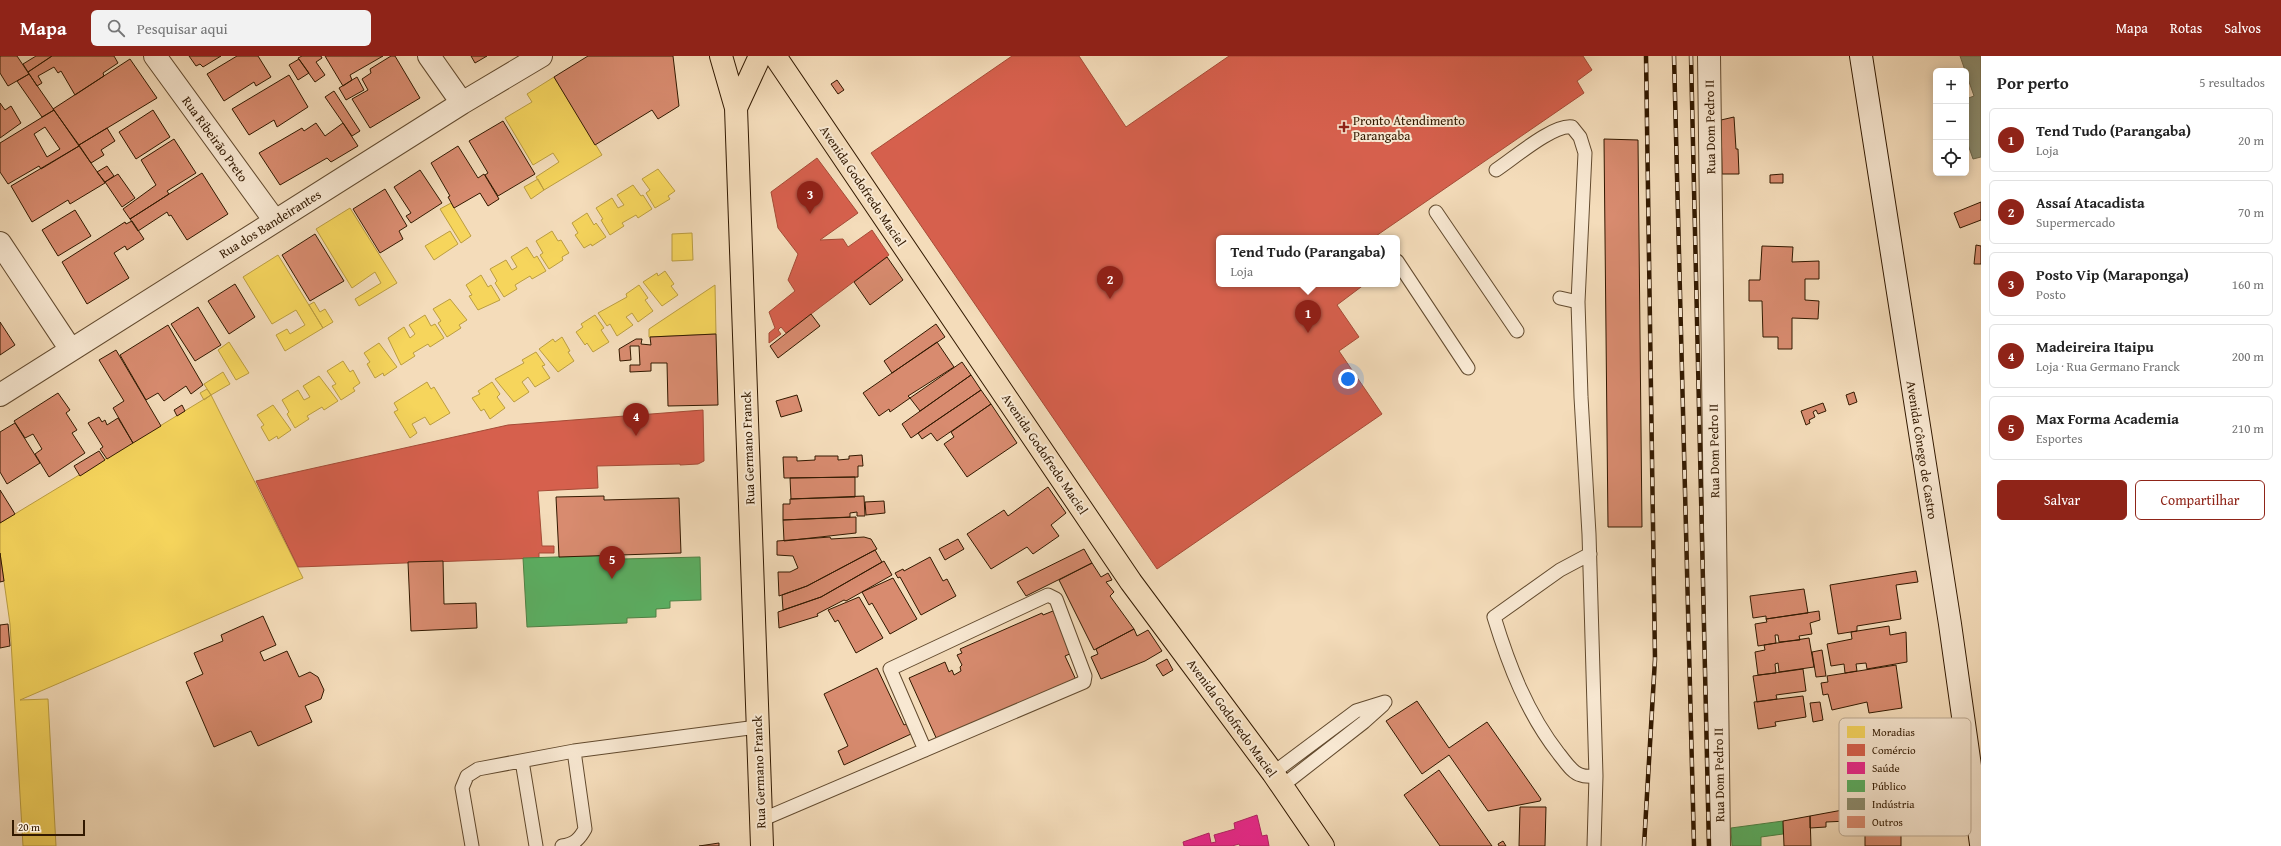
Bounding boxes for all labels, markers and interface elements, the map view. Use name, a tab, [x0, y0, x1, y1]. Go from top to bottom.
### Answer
search box	[91, 10, 371, 46]
text: Mapa	[20, 14, 67, 42]
icon: search	[105, 17, 127, 39]
text: Pesquisar aqui	[137, 18, 228, 39]
text: Mapa	[2116, 18, 2148, 38]
text: Rotas	[2170, 18, 2202, 38]
text: Salvos	[2224, 18, 2261, 38]
map controls	[1933, 68, 1969, 176]
button: +	[1933, 68, 1969, 104]
text: Por perto	[1997, 70, 2069, 95]
text: 5 resultados	[2199, 73, 2265, 92]
street label: Rua Dom Pedro II	[1700, 80, 1720, 174]
street label: Rua Ribeirão Preto	[177, 92, 253, 186]
button: −	[1933, 104, 1969, 140]
place label: Pronto Atendimento Parangaba	[1353, 111, 1465, 145]
text: Tend Tudo (Parangaba)	[2036, 120, 2191, 141]
marker: Pronto Atendimento Parangaba	[1338, 121, 1350, 133]
street label: Avenida Godofredo Maciel	[815, 122, 911, 251]
text: 1	[2008, 131, 2014, 150]
text: 20 m	[2238, 131, 2264, 150]
button: locate	[1933, 140, 1969, 176]
text: Loja	[2036, 141, 2059, 160]
pin: 3	[797, 181, 823, 214]
street label: Rua dos Bandeirantes	[215, 185, 325, 263]
text: Assaí Atacadista	[2036, 192, 2145, 213]
text: 2	[2008, 203, 2014, 222]
text: 70 m	[2238, 203, 2264, 222]
text: Supermercado	[2036, 213, 2115, 232]
popup	[1216, 235, 1400, 287]
text: Tend Tudo (Parangaba)	[1230, 241, 1386, 262]
text: Loja	[1230, 262, 1253, 281]
text: Posto Vip (Maraponga)	[2036, 264, 2189, 285]
pin: 2	[1097, 266, 1123, 299]
text: 3	[2008, 275, 2014, 294]
text: 160 m	[2232, 275, 2264, 294]
text: Posto	[2036, 285, 2066, 304]
pin: 1	[1295, 300, 1321, 333]
text: Madeireira Itaipu	[2036, 336, 2154, 357]
text: 4	[2008, 347, 2014, 366]
text: 200 m	[2232, 347, 2264, 366]
text: Loja · Rua Germano Franck	[2036, 357, 2180, 376]
your location	[1338, 369, 1358, 389]
street label: Avenida Cônego de Castro	[1902, 379, 1942, 521]
street label: Avenida Godofredo Maciel	[997, 390, 1093, 519]
street label: Rua Germano Franck	[737, 391, 759, 505]
pin: 4	[623, 403, 649, 436]
street label: Rua Dom Pedro II	[1704, 404, 1724, 498]
text: Max Forma Academia	[2036, 408, 2179, 429]
text: 5	[2008, 419, 2014, 438]
text: 210 m	[2232, 419, 2264, 438]
text: Esportes	[2036, 429, 2083, 448]
button: Salvar	[1997, 480, 2127, 520]
button: Compartilhar	[2135, 480, 2265, 520]
pin: 5	[599, 546, 625, 579]
street label: Avenida Godofredo Maciel	[1183, 655, 1282, 781]
street label: Rua Germano Franck	[748, 715, 770, 829]
legend	[1839, 718, 1971, 836]
text: Moradias	[1872, 724, 1915, 740]
street label: Rua Dom Pedro II	[1709, 728, 1729, 822]
text: Comércio	[1872, 742, 1916, 758]
text: Saúde	[1872, 760, 1900, 776]
text: Público	[1872, 778, 1907, 794]
text: Indústria	[1872, 796, 1915, 812]
text: Outros	[1872, 814, 1903, 830]
scale bar	[12, 818, 85, 837]
text: 20 m	[18, 819, 40, 835]

